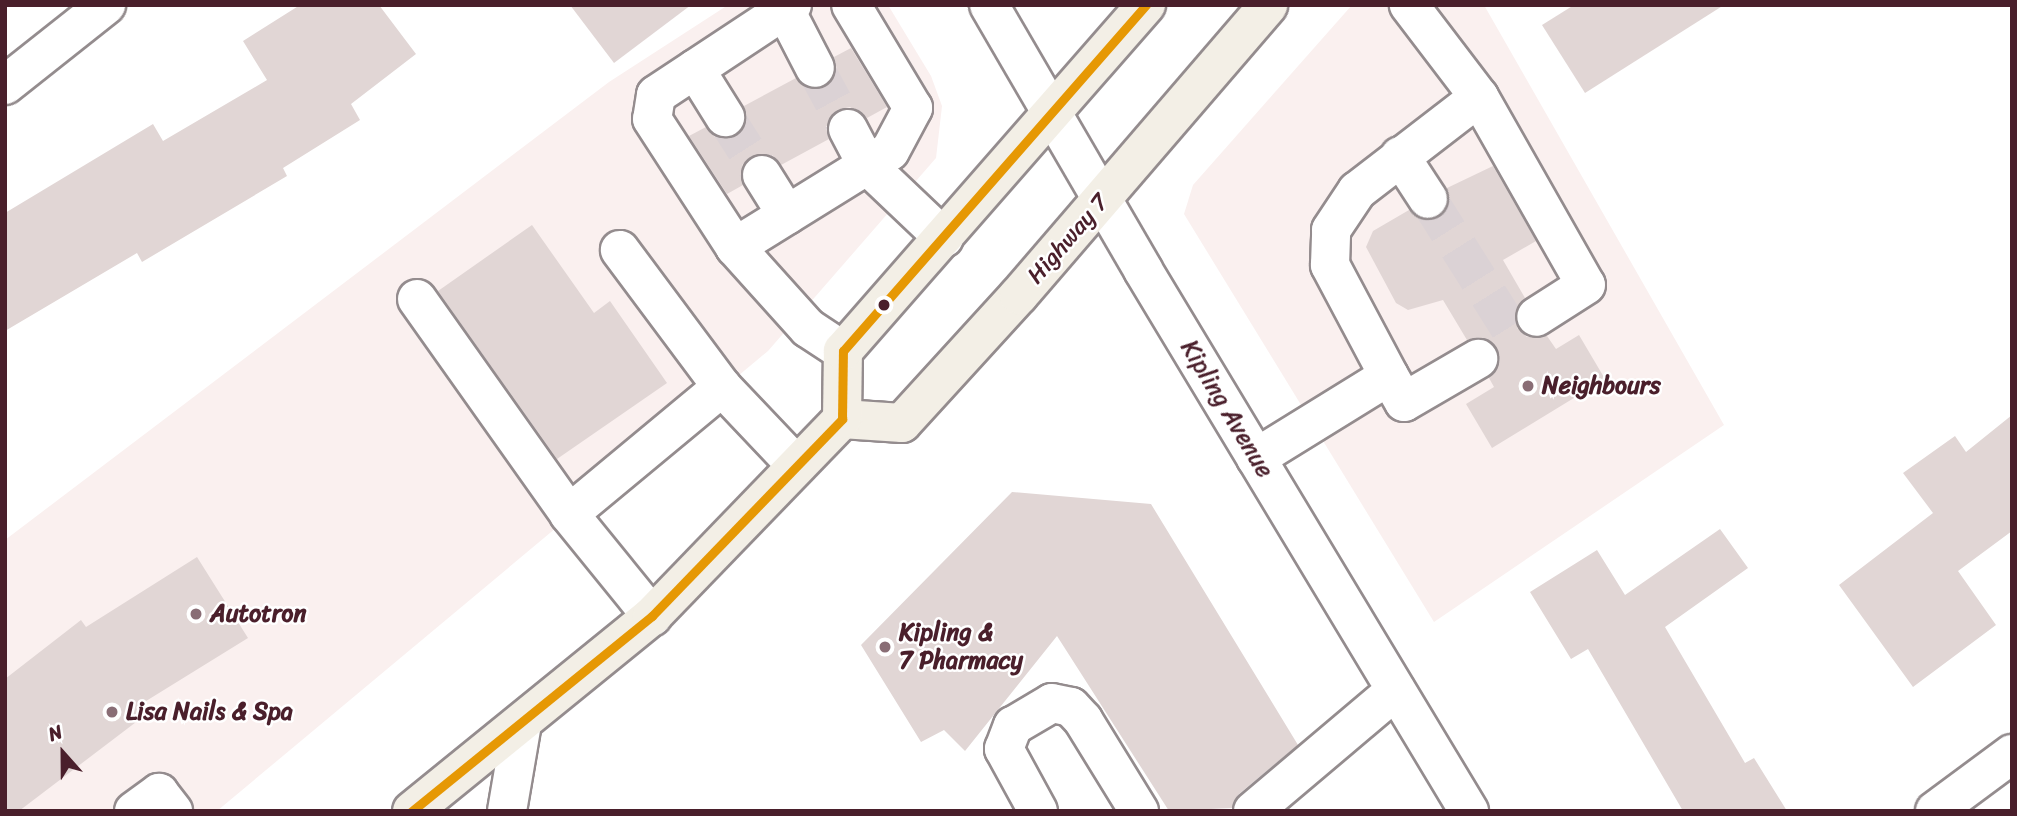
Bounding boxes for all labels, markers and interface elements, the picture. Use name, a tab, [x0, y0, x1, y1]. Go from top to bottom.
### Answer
street label: Highway 7	[1021, 188, 1115, 290]
unlabelled marker	[877, 298, 891, 312]
street label: Kipling Avenue	[1175, 335, 1279, 483]
place label: Neighbours	[1542, 372, 1661, 400]
marker: Neighbours	[1520, 378, 1536, 394]
place label: Autotron	[210, 600, 306, 628]
marker: Autotron	[188, 606, 204, 622]
place label: Kipling & 7 Pharmacy	[899, 619, 1023, 675]
marker: Kipling & 7 Pharmacy	[877, 639, 893, 655]
place label: Lisa Nails & Spa	[126, 698, 294, 726]
marker: Lisa Nails & Spa	[104, 704, 120, 720]
text: N	[43, 715, 67, 751]
north arrow	[28, 718, 98, 788]

